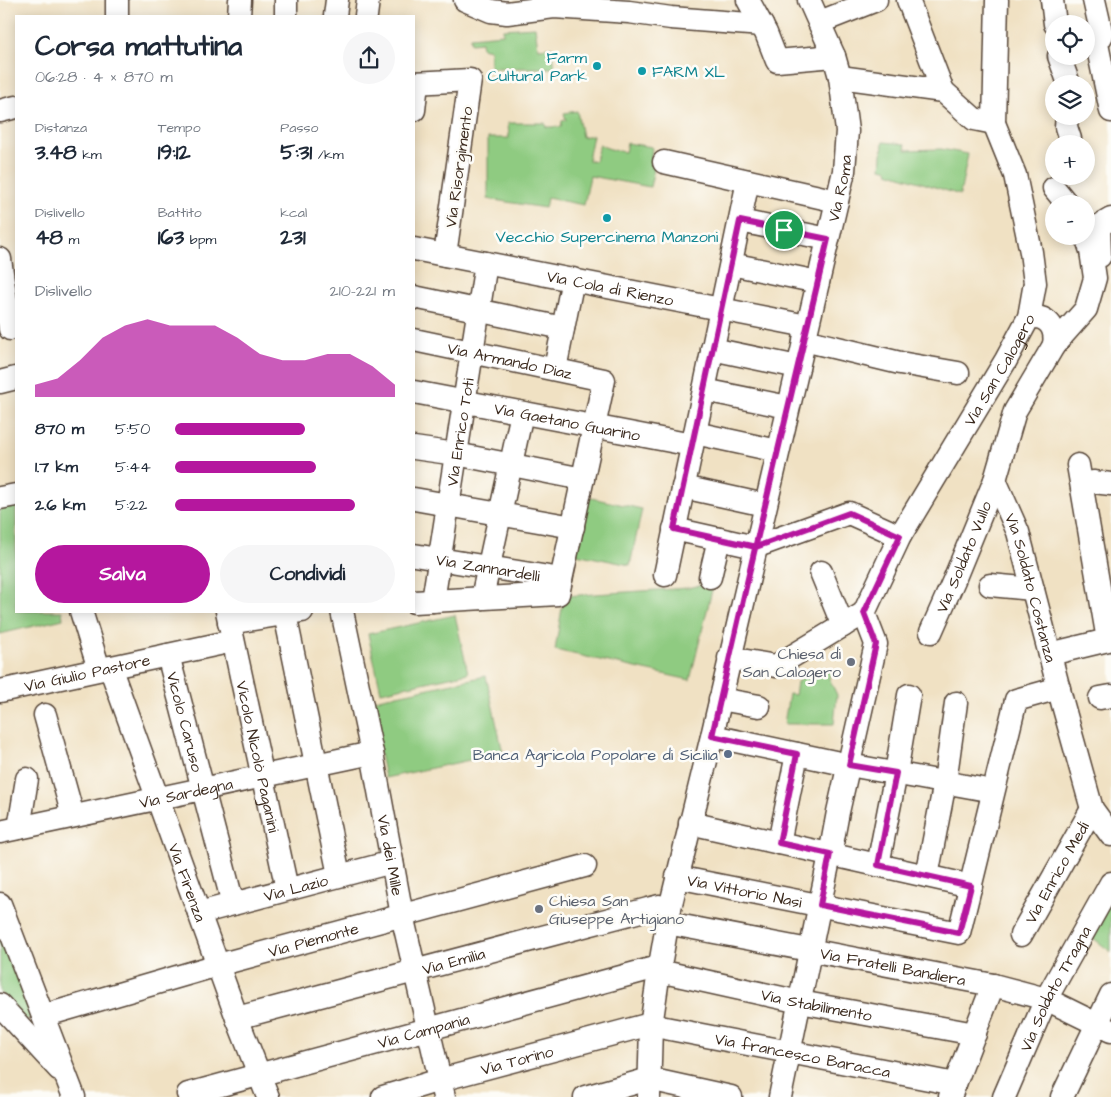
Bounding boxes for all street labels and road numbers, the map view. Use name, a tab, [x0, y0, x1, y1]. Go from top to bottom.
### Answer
street label: Via Risorgimento	[440, 105, 479, 229]
street label: Via Roma	[822, 154, 857, 224]
street label: Via Cola di Rienzo	[545, 265, 675, 312]
street label: Via San Calogero	[959, 310, 1041, 430]
street label: Via Armando Diaz	[445, 337, 574, 385]
street label: Via Enrico Toti	[441, 376, 480, 488]
street label: Via Gaetano Guarino	[492, 397, 642, 447]
street label: Via Soldato Vullo	[931, 498, 997, 616]
street label: Via Soldato Costanza	[999, 510, 1061, 665]
street label: Via Zannardelli	[434, 549, 542, 587]
street label: Via Giulio Pastore	[22, 649, 153, 698]
street label: Vicolo Caruso	[161, 669, 208, 775]
street label: Vicolo Nicolò Paganini	[230, 679, 285, 835]
street label: Via Sardegna	[137, 773, 235, 814]
street label: Via dei Mille	[372, 813, 408, 898]
street label: Via Enrico Medi	[1020, 817, 1095, 928]
street label: Via Firenza	[163, 840, 211, 925]
street label: Via Lazio	[261, 869, 330, 907]
street label: Via Vittorio Nasi	[685, 869, 804, 914]
street label: Via Piemonte	[266, 917, 362, 963]
street label: Via Soldato Tragna	[1015, 922, 1097, 1055]
street label: Via Fratelli Bandiera	[818, 942, 967, 992]
street label: Via Emilia	[420, 943, 488, 980]
street label: Via Stabilimento	[759, 984, 874, 1027]
street label: Via Campania	[375, 1008, 472, 1054]
street label: Via francesco Baracca	[713, 1028, 892, 1083]
street label: Via Torino	[478, 1040, 556, 1081]

